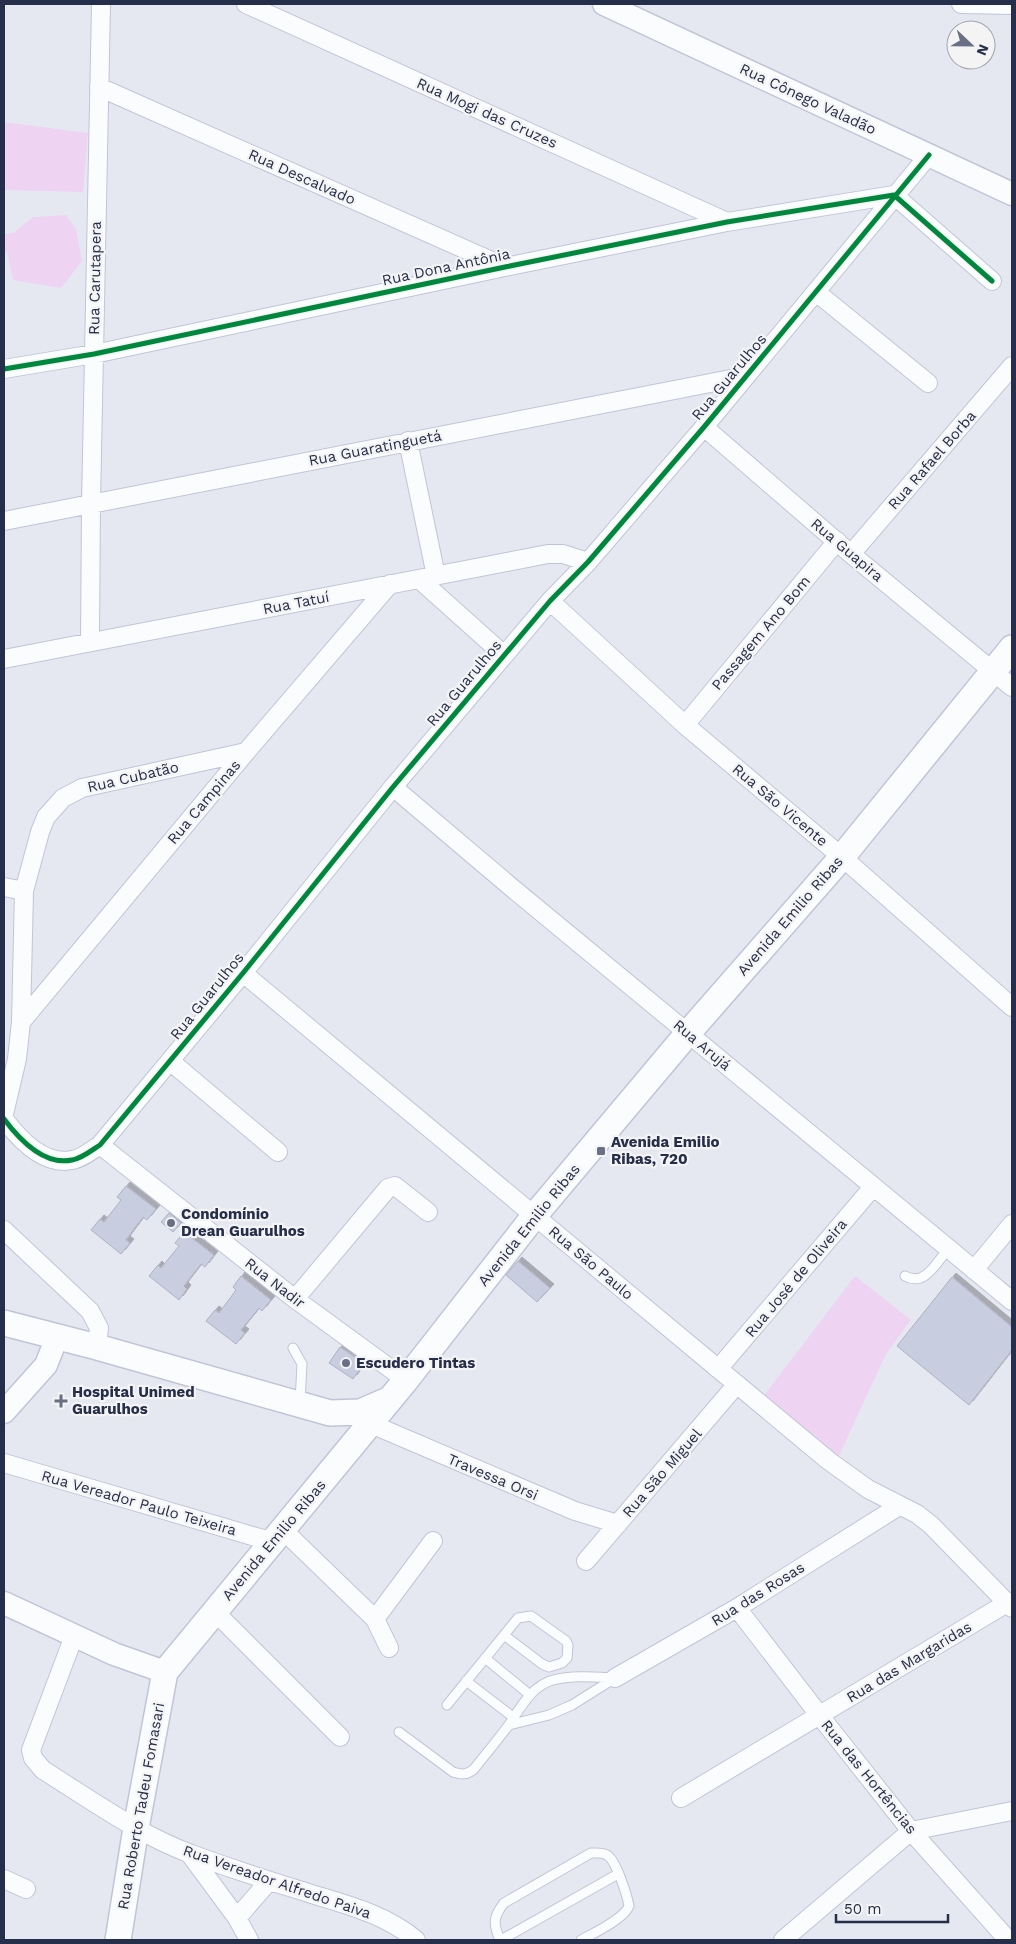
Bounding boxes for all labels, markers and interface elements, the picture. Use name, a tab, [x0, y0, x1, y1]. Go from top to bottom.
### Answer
north arrow	[946, 20, 996, 70]
text: N	[974, 42, 992, 58]
street label: Rua Cônego Valadão	[737, 59, 879, 139]
street label: Rua Mogi das Cruzes	[414, 74, 560, 152]
street label: Rua Descalvado	[246, 145, 358, 209]
street label: Rua Carutapera	[85, 220, 105, 335]
street label: Rua Dona Antônia	[380, 245, 512, 289]
street label: Rua Guarulhos	[688, 330, 770, 424]
street label: Rua Rafael Borba	[884, 406, 980, 513]
street label: Rua Guaratinguetá	[307, 426, 443, 470]
street label: Rua Guapira	[807, 515, 887, 586]
street label: Passagem Ano Bom	[708, 572, 814, 694]
street label: Rua Tatuí	[261, 588, 331, 618]
street label: Rua Guarulhos	[423, 636, 505, 730]
street label: Rua Campinas	[164, 756, 245, 848]
street label: Rua Cubatão	[86, 758, 180, 796]
street label: Rua São Vicente	[729, 760, 831, 850]
street label: Avenida Emilio Ribas	[733, 853, 847, 979]
street label: Rua Guarulhos	[166, 949, 248, 1043]
street label: Rua Arujá	[670, 1016, 735, 1075]
place label: Avenida Emilio Ribas, 720	[611, 1133, 720, 1168]
marker: Avenida Emilio Ribas, 720	[595, 1145, 607, 1157]
street label: Avenida Emilio Ribas	[474, 1160, 584, 1290]
place label: Condomínio Drean Guarulhos	[181, 1205, 305, 1240]
street label: Rua José de Oliveira	[741, 1215, 851, 1341]
marker: Condomínio Drean Guarulhos	[165, 1217, 177, 1229]
street label: Rua São Paulo	[545, 1222, 637, 1304]
street label: Rua Nadir	[241, 1254, 309, 1312]
place label: Escudero Tintas	[356, 1354, 475, 1372]
marker: Escudero Tintas	[340, 1357, 352, 1369]
place label: Hospital Unimed Guarulhos	[72, 1383, 195, 1418]
marker: Hospital Unimed Guarulhos	[54, 1394, 68, 1408]
street label: Rua São Miguel	[619, 1425, 706, 1521]
street label: Travessa Orsi	[445, 1450, 541, 1504]
street label: Rua Vereador Paulo Teixeira	[40, 1467, 239, 1540]
street label: Avenida Emilio Ribas	[218, 1476, 330, 1604]
street label: Rua das Rosas	[708, 1558, 808, 1630]
street label: Rua das Margaridas	[843, 1618, 975, 1706]
street label: Rua Roberto Tadeu Fomasari	[114, 1701, 168, 1911]
street label: Rua das Hortências	[817, 1716, 921, 1838]
street label: Rua Vereador Alfredo Paiva	[181, 1841, 374, 1923]
scale bar	[836, 1892, 948, 1924]
text: 50 m	[844, 1900, 881, 1918]

